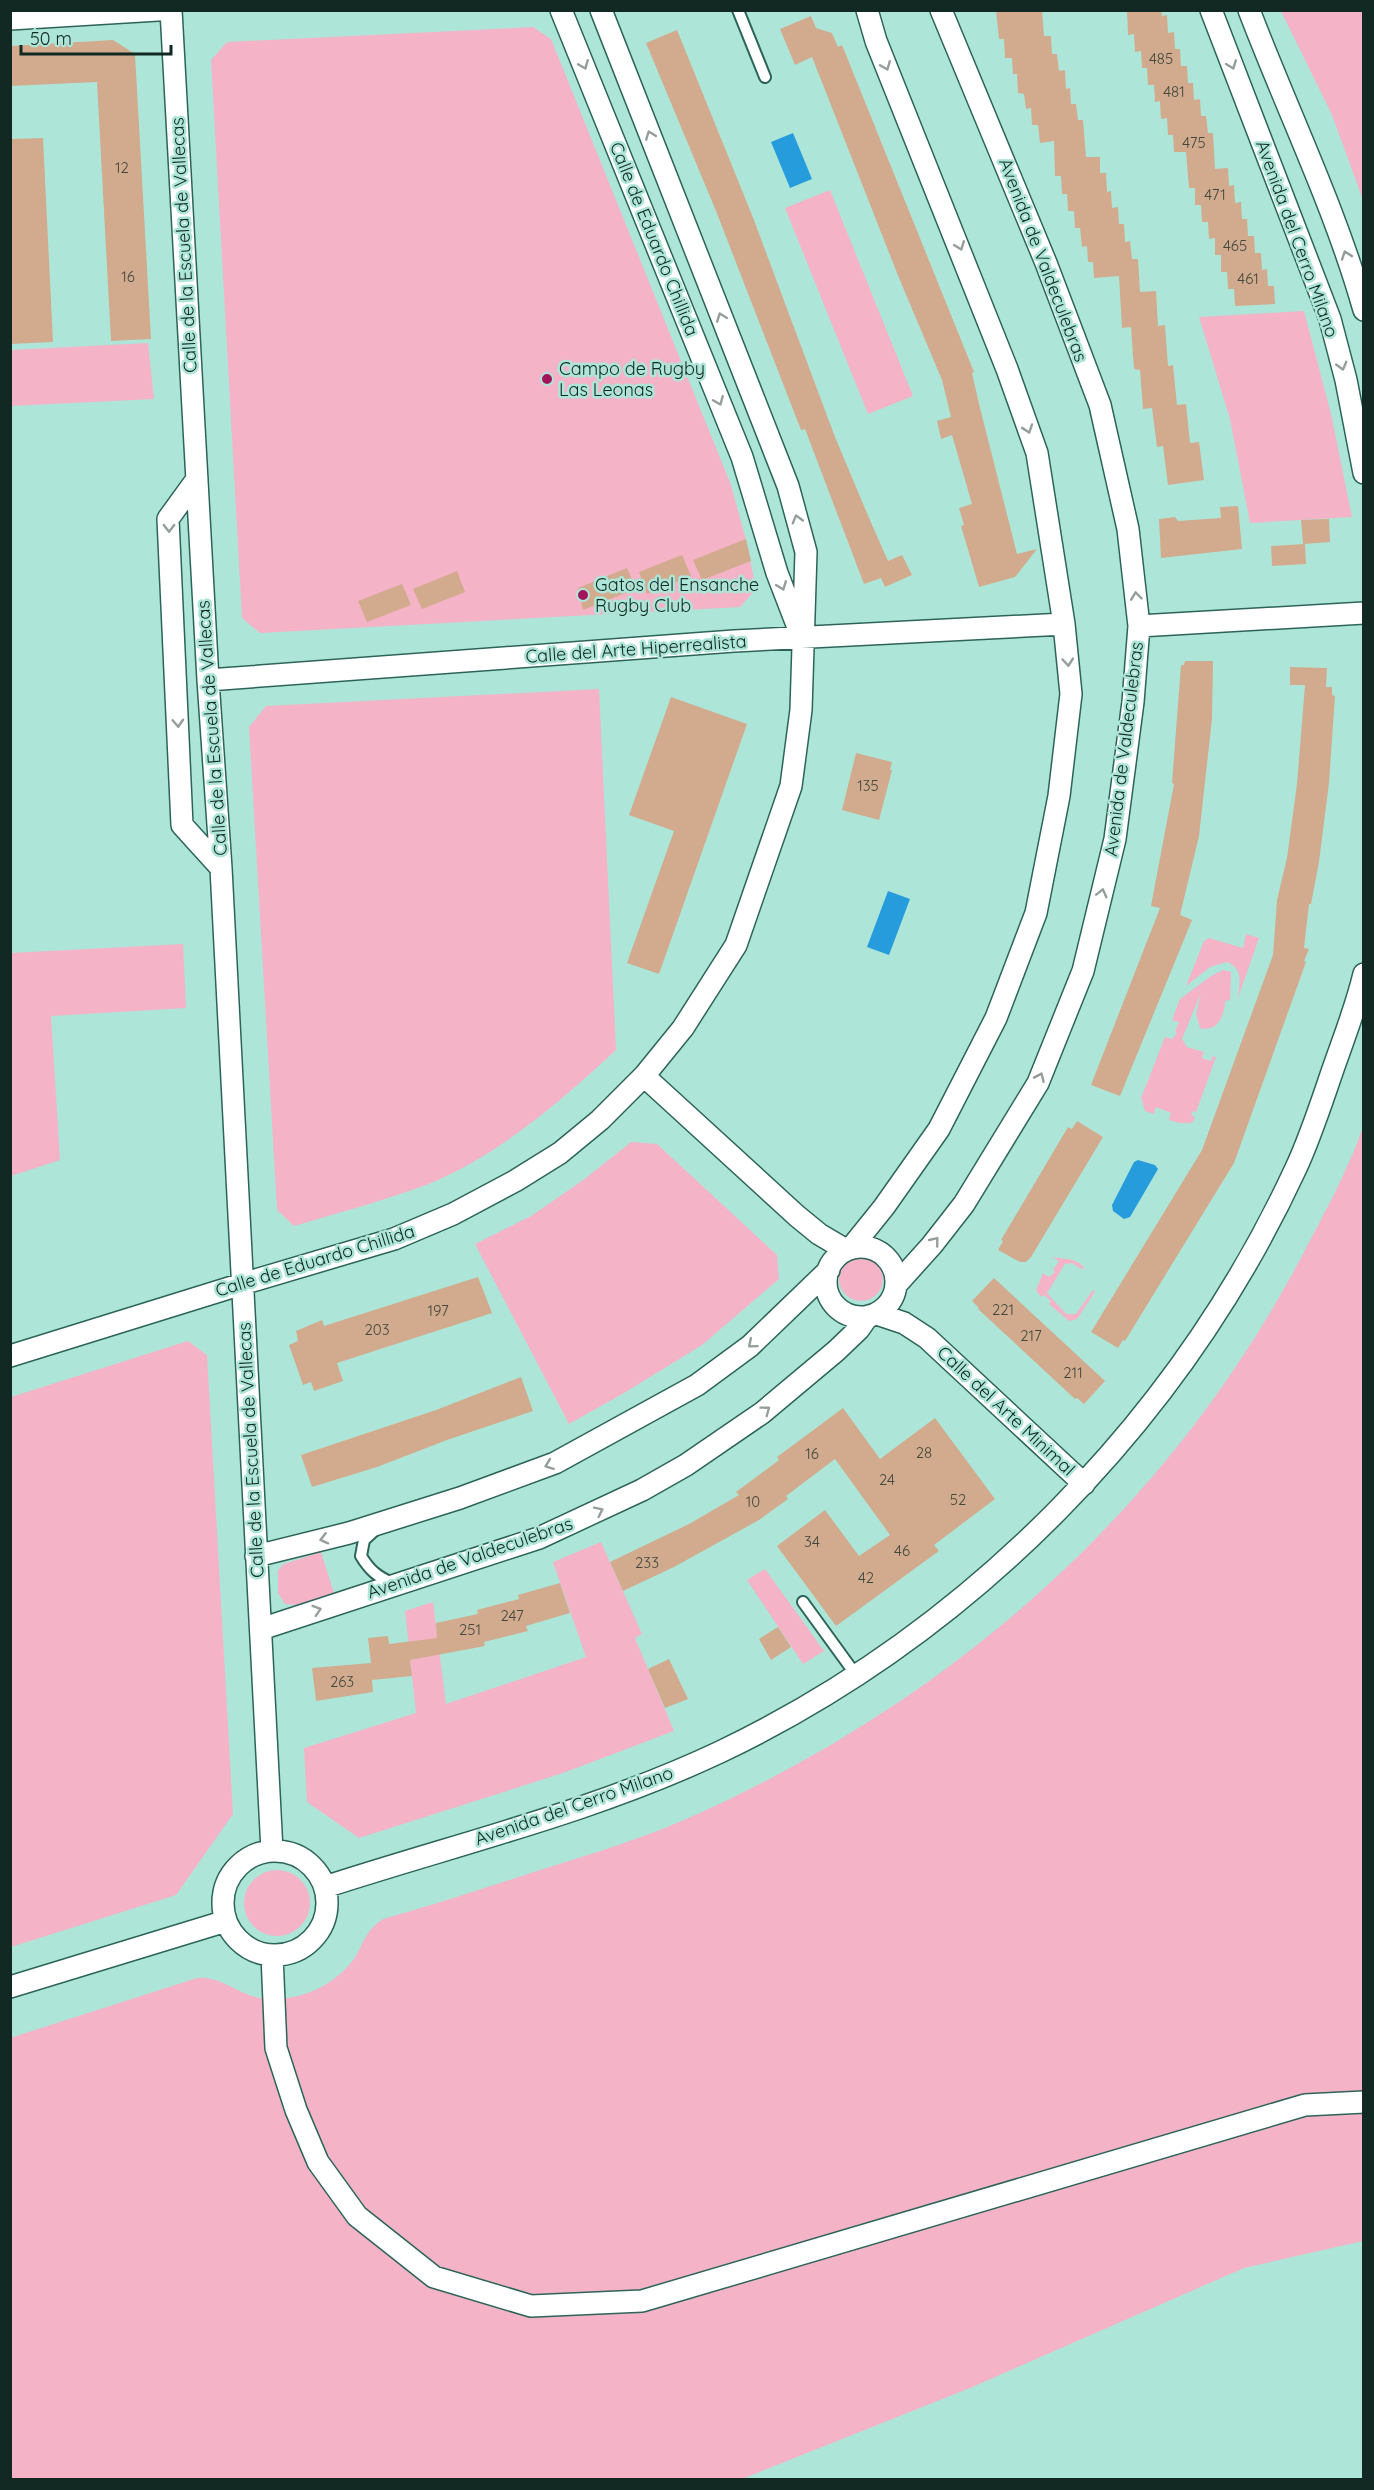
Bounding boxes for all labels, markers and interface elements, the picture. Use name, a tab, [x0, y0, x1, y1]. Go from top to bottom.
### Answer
scale bar	[21, 18, 171, 56]
text: 50 m	[30, 27, 72, 50]
house number: 485	[1149, 49, 1173, 68]
one-way arrow	[576, 59, 589, 69]
one-way arrow	[879, 59, 891, 70]
one-way arrow	[1225, 59, 1238, 70]
house number: 481	[1163, 82, 1185, 101]
street label: Calle de la Escuela de Vallecas	[165, 117, 202, 373]
one-way arrow	[645, 130, 657, 141]
house number: 475	[1182, 133, 1206, 152]
street label: Avenida del Cerro Milano	[1251, 137, 1344, 341]
street label: Calle de Eduardo Chillida	[605, 138, 704, 339]
street label: Avenida de Valdeculebras	[994, 155, 1093, 365]
house number: 12	[115, 158, 129, 177]
house number: 471	[1204, 185, 1226, 204]
house number: 465	[1223, 236, 1247, 255]
one-way arrow	[952, 241, 965, 251]
one-way arrow	[1340, 250, 1353, 261]
house number: 16	[121, 267, 135, 286]
house number: 461	[1237, 269, 1259, 288]
one-way arrow	[716, 312, 728, 323]
place label: Campo de Rugby Las Leonas	[559, 357, 705, 401]
one-way arrow	[1335, 361, 1348, 371]
marker: Campo de Rugby Las Leonas	[540, 372, 554, 386]
one-way arrow	[712, 396, 725, 406]
one-way arrow	[1021, 423, 1034, 434]
one-way arrow	[792, 514, 804, 525]
one-way arrow	[163, 524, 175, 533]
place label: Gatos del Ensanche Rugby Club	[595, 573, 759, 617]
one-way arrow	[774, 580, 787, 591]
marker: Gatos del Ensanche Rugby Club	[576, 588, 590, 602]
one-way arrow	[1130, 591, 1143, 601]
street label: Calle de la Escuela de Vallecas	[191, 600, 232, 856]
street label: Calle del Arte Hiperrealista	[525, 629, 747, 668]
street label: Avenida de Valdeculebras	[1099, 640, 1148, 858]
one-way arrow	[1061, 657, 1074, 667]
one-way arrow	[171, 718, 184, 727]
house number: 135	[857, 776, 879, 795]
one-way arrow	[1095, 888, 1108, 898]
one-way arrow	[1033, 1072, 1045, 1083]
street label: Calle de Eduardo Chillida	[212, 1219, 417, 1302]
one-way arrow	[927, 1237, 938, 1248]
house number: 221	[992, 1300, 1014, 1319]
house number: 197	[427, 1301, 449, 1320]
house number: 203	[364, 1320, 390, 1339]
street label: Calle de la Escuela de Vallecas	[232, 1322, 269, 1578]
house number: 217	[1020, 1326, 1042, 1345]
one-way arrow	[748, 1337, 759, 1348]
street label: Calle del Arte Minimal	[933, 1341, 1080, 1480]
house number: 211	[1063, 1363, 1083, 1382]
one-way arrow	[759, 1406, 770, 1417]
house number: 28	[916, 1443, 932, 1462]
house number: 16	[805, 1444, 819, 1463]
one-way arrow	[545, 1458, 556, 1470]
house number: 24	[879, 1470, 895, 1489]
house number: 52	[950, 1490, 966, 1509]
house number: 10	[746, 1492, 760, 1511]
one-way arrow	[593, 1507, 604, 1518]
street label: Avenida de Valdeculebras	[364, 1511, 576, 1604]
one-way arrow	[319, 1531, 329, 1544]
house number: 34	[804, 1532, 820, 1551]
house number: 46	[894, 1541, 910, 1560]
house number: 233	[635, 1553, 659, 1572]
house number: 42	[858, 1568, 874, 1587]
one-way arrow	[311, 1605, 322, 1618]
house number: 247	[500, 1606, 524, 1625]
house number: 251	[459, 1620, 481, 1639]
house number: 263	[330, 1672, 354, 1691]
street label: Avenida del Cerro Milano	[472, 1761, 676, 1850]

